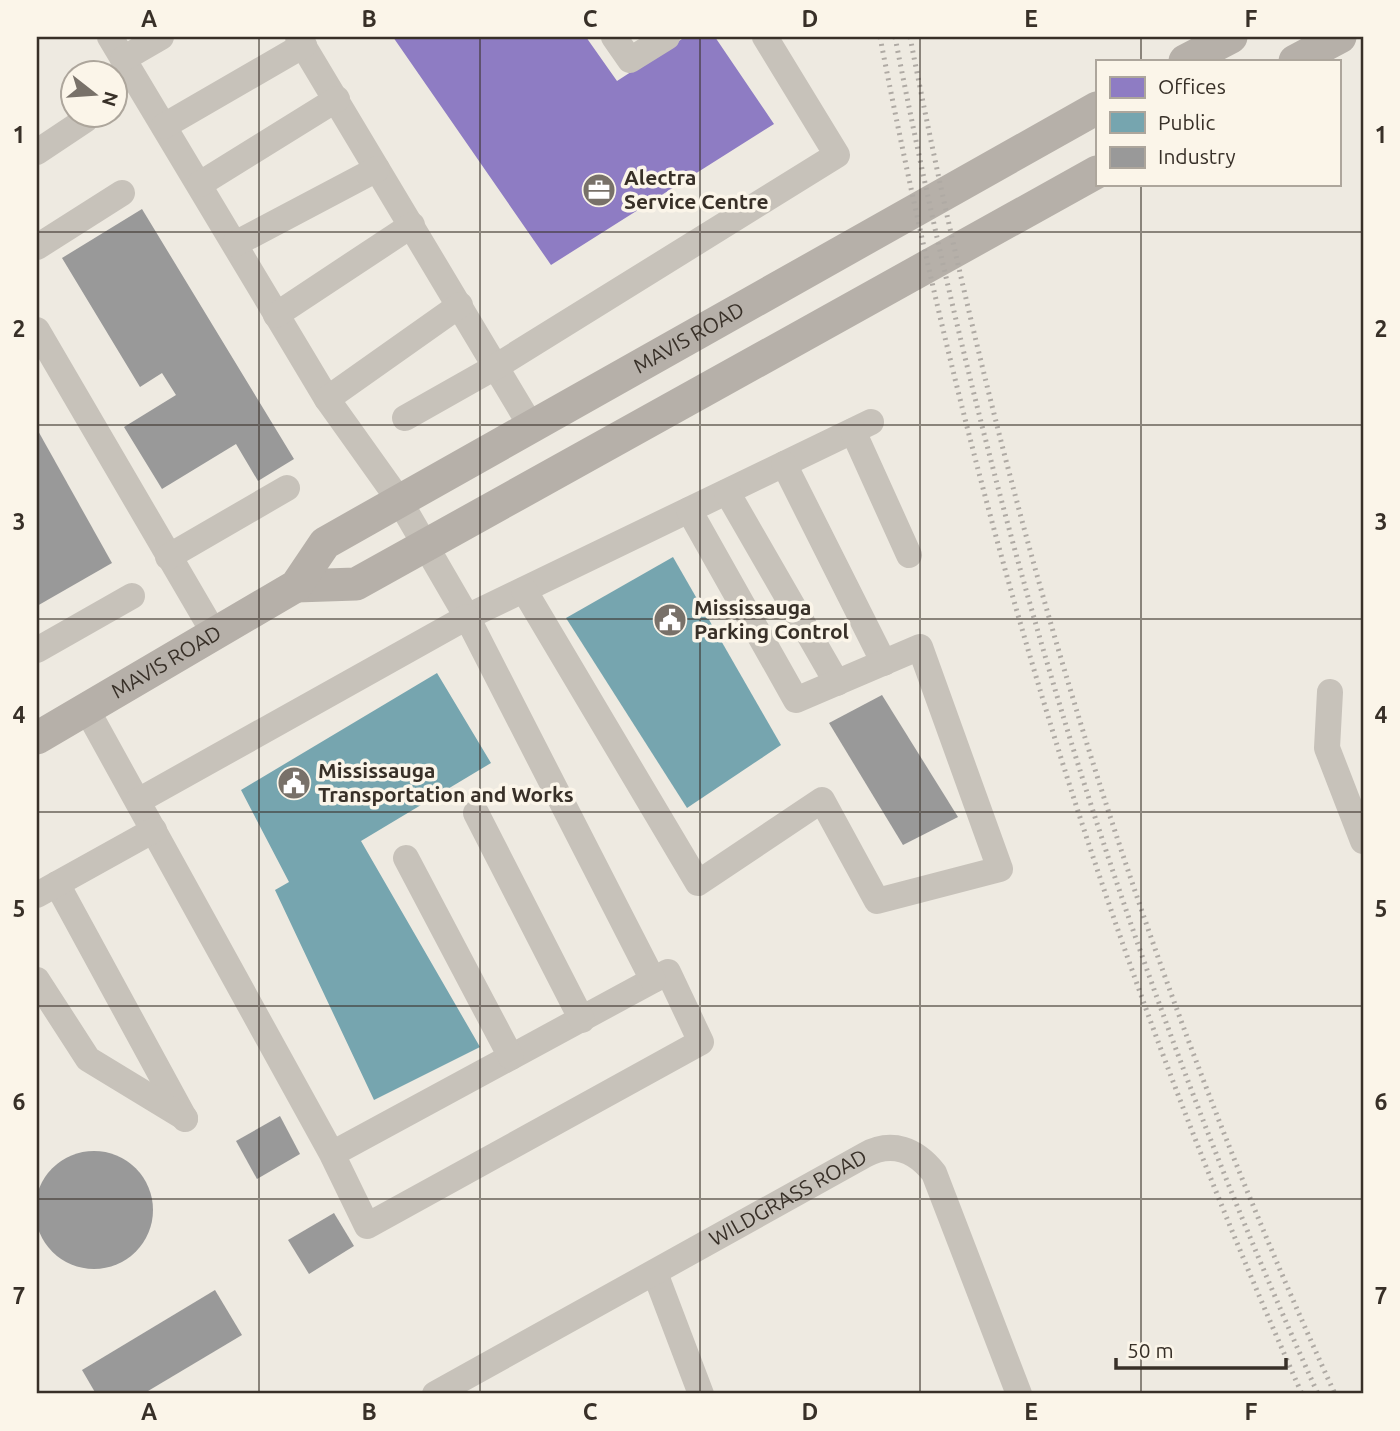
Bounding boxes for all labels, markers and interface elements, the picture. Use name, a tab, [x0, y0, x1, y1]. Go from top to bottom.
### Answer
text: A	[141, 6, 157, 31]
text: B	[361, 6, 377, 31]
text: C	[583, 6, 598, 31]
text: D	[802, 6, 818, 31]
text: E	[1024, 6, 1038, 31]
text: F	[1245, 6, 1258, 31]
north arrow	[60, 60, 130, 130]
legend	[1096, 60, 1340, 186]
text: Offices	[1158, 74, 1226, 98]
text: N	[98, 89, 123, 109]
text: Public	[1158, 110, 1215, 134]
text: 1	[13, 122, 25, 147]
text: 1	[1375, 122, 1387, 147]
text: Industry	[1158, 144, 1236, 168]
place label: Alectra Service Centre	[624, 165, 769, 213]
office icon: Alectra Service Centre	[580, 171, 618, 209]
street label: MAVIS ROAD	[629, 296, 748, 378]
text: 2	[13, 316, 25, 341]
text: 2	[1375, 316, 1387, 341]
text: 3	[13, 509, 25, 534]
text: 3	[1375, 509, 1387, 534]
place label: Mississauga Parking Control	[694, 595, 849, 643]
public building icon: Mississauga Parking Control	[651, 601, 689, 639]
street label: MAVIS ROAD	[107, 620, 225, 703]
text: 4	[13, 702, 26, 727]
text: 4	[1375, 702, 1388, 727]
place label: Mississauga Transportation and Works	[318, 758, 574, 806]
public building icon: Mississauga Transportation and Works	[275, 764, 313, 802]
text: 5	[13, 896, 25, 921]
text: 5	[1375, 896, 1387, 921]
text: 6	[13, 1089, 26, 1114]
text: 6	[1375, 1089, 1388, 1114]
street label: WILDGRASS ROAD	[705, 1144, 871, 1250]
text: 7	[13, 1283, 25, 1308]
text: 7	[1375, 1283, 1387, 1308]
scale bar	[1116, 1326, 1286, 1370]
text: 50 m	[1127, 1338, 1174, 1362]
text: A	[141, 1399, 157, 1424]
text: B	[361, 1399, 377, 1424]
text: C	[583, 1399, 598, 1424]
text: D	[802, 1399, 818, 1424]
text: E	[1024, 1399, 1038, 1424]
text: F	[1245, 1399, 1258, 1424]

